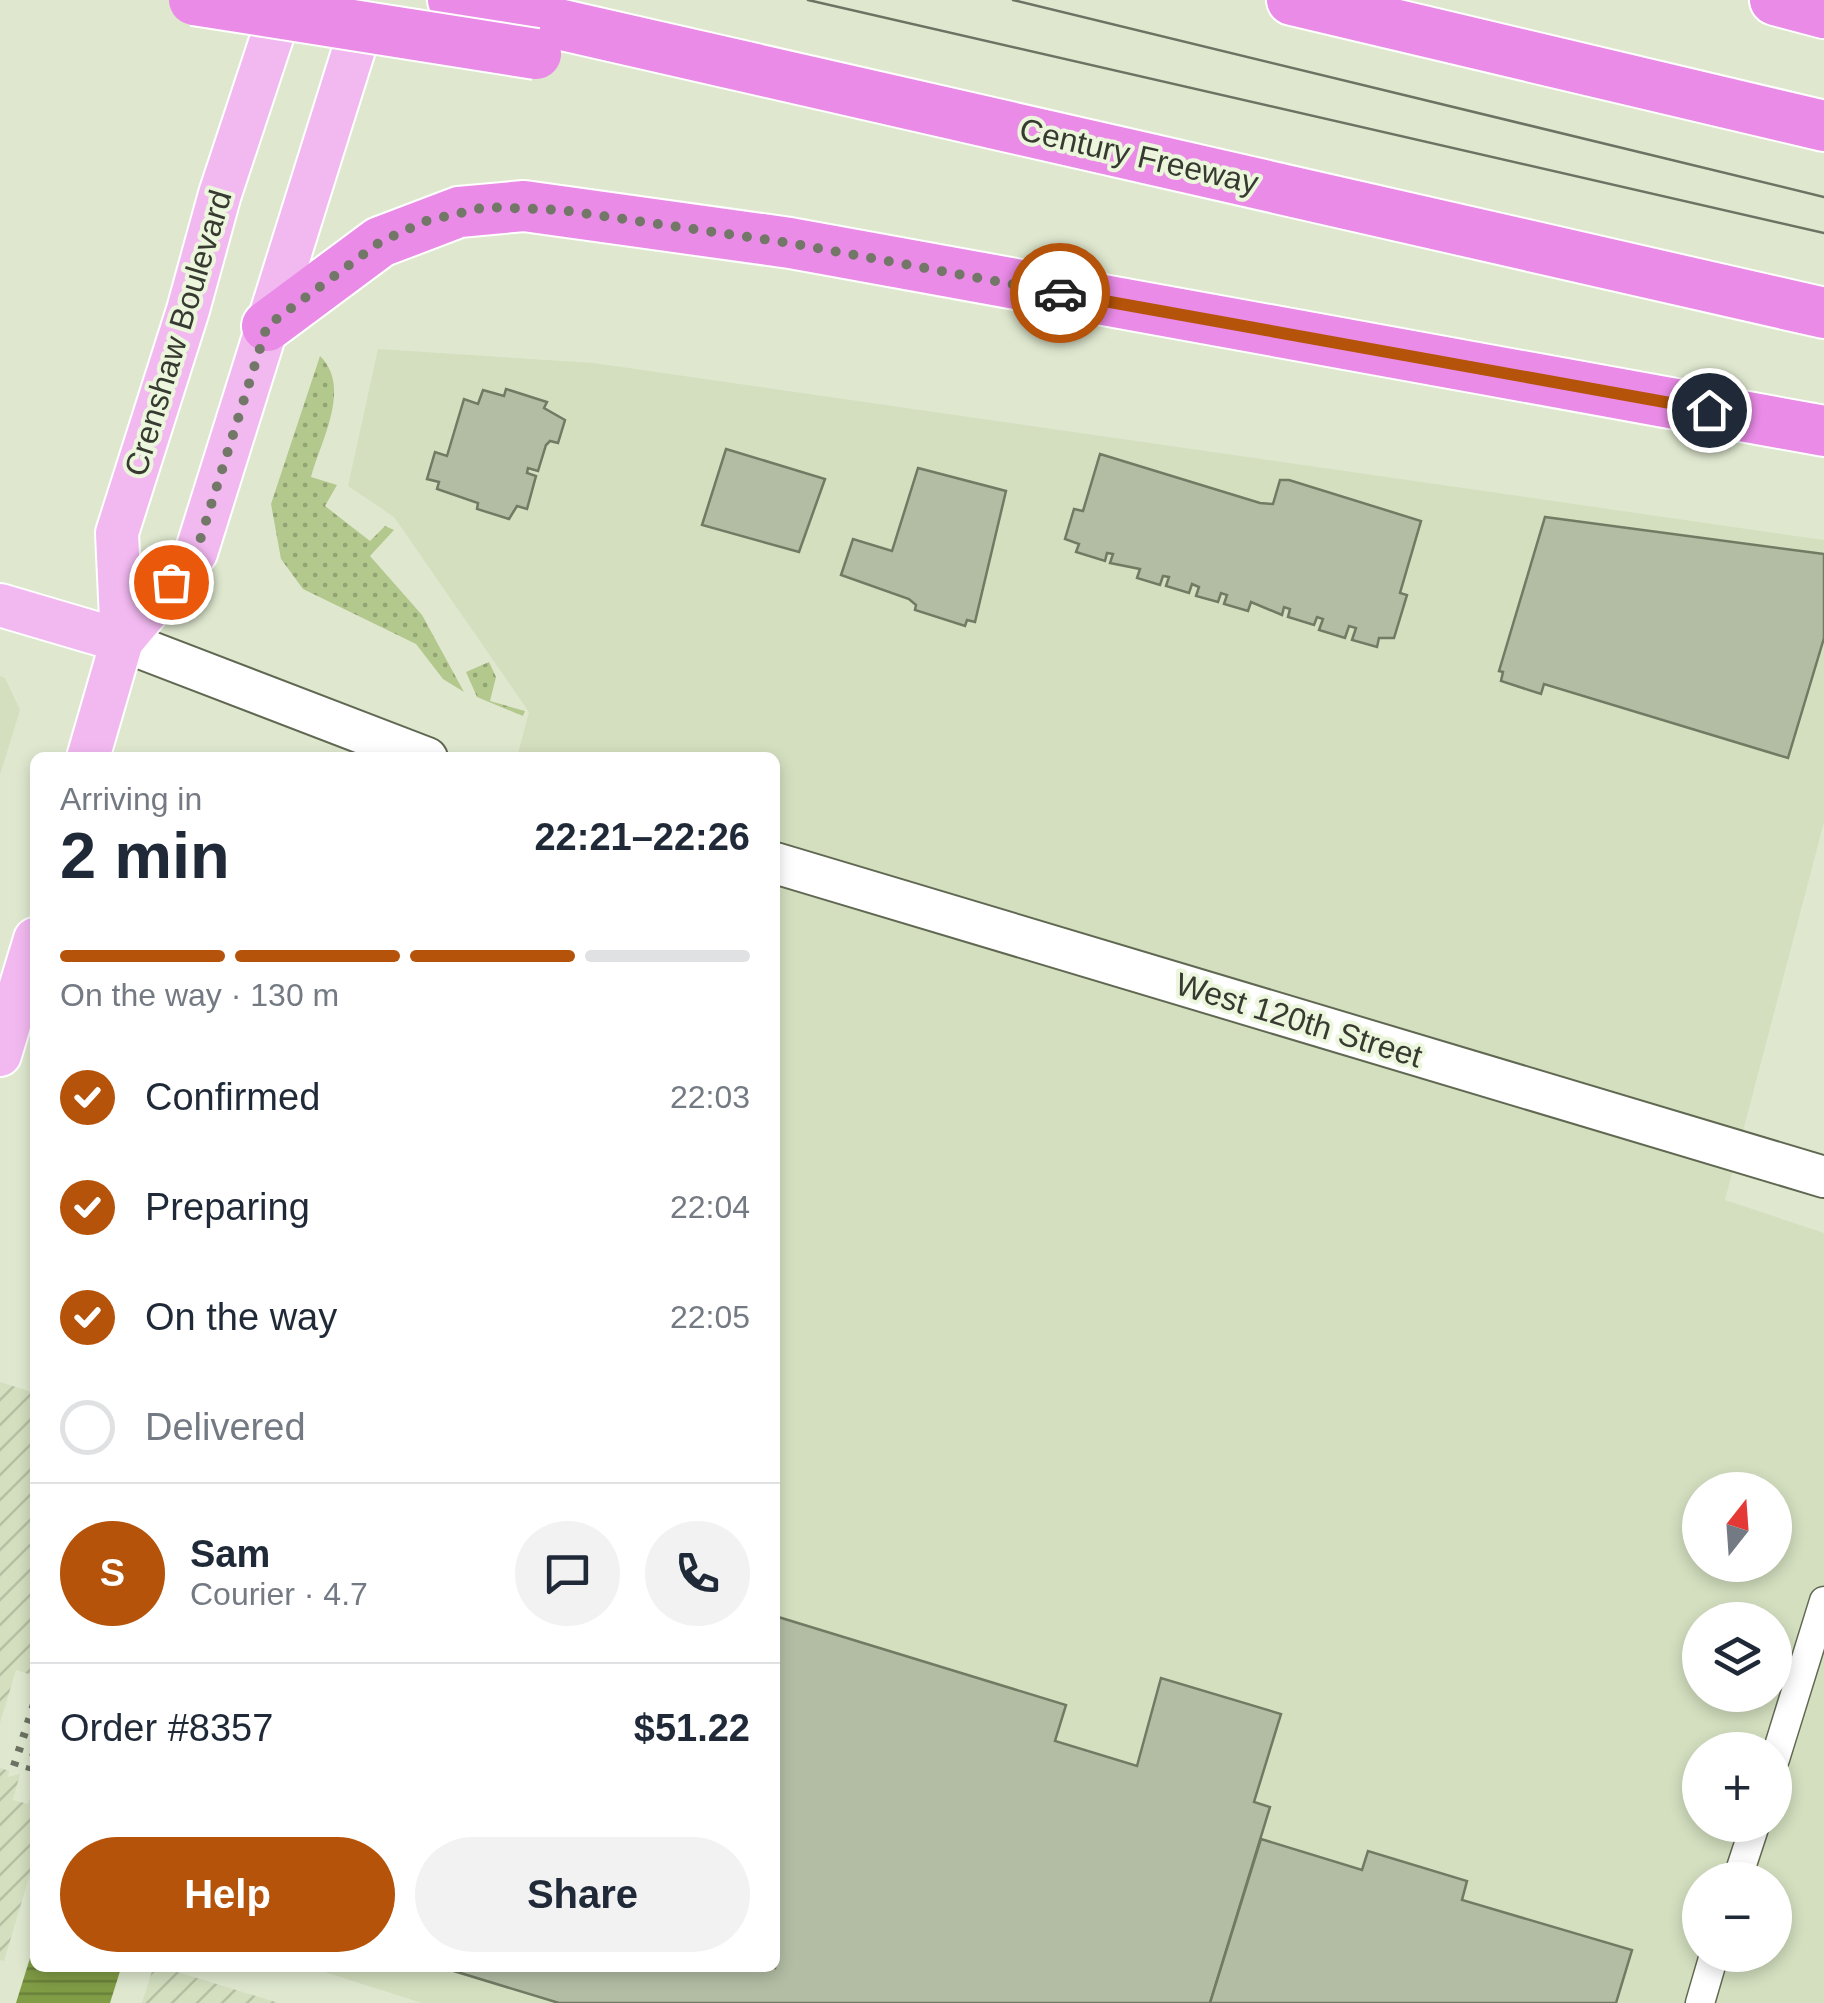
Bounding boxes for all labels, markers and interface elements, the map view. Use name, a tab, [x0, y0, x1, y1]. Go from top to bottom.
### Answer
street label: Century Freeway	[1016, 111, 1262, 201]
street label: Crenshaw Boulevard	[117, 186, 239, 480]
courier	[1010, 243, 1110, 343]
icon: car	[1033, 266, 1088, 321]
pin	[1667, 368, 1752, 453]
icon: home	[1682, 383, 1737, 438]
pin	[129, 540, 214, 625]
icon: bag	[144, 555, 199, 610]
text: Arriving in	[60, 781, 202, 817]
text: 22:21–22:26	[534, 816, 750, 858]
text: 2 min	[60, 819, 230, 892]
street label: West 120th Street	[1172, 965, 1427, 1075]
text: On the way · 130 m	[60, 977, 339, 1013]
icon: check	[60, 1070, 115, 1125]
text: Confirmed	[145, 1076, 320, 1118]
text: 22:03	[670, 1079, 750, 1115]
icon: check	[60, 1180, 115, 1235]
text: Preparing	[145, 1186, 310, 1228]
text: 22:04	[670, 1189, 750, 1225]
icon: check	[60, 1290, 115, 1345]
text: On the way	[145, 1296, 337, 1338]
text: 22:05	[670, 1299, 750, 1335]
text: Delivered	[145, 1406, 306, 1448]
north arrow	[1682, 1472, 1792, 1582]
map controls	[1682, 1472, 1792, 1972]
button: chat	[515, 1521, 620, 1626]
button: phone	[645, 1521, 750, 1626]
text: Sam	[190, 1533, 270, 1575]
text: S	[100, 1552, 125, 1594]
text: Courier · 4.7	[190, 1576, 368, 1612]
button: layers	[1682, 1602, 1792, 1712]
text: Order #8357	[60, 1707, 273, 1749]
text: $51.22	[634, 1707, 750, 1749]
button: +	[1682, 1732, 1792, 1842]
button: Help	[60, 1837, 395, 1952]
button: Share	[415, 1837, 750, 1952]
button: −	[1682, 1862, 1792, 1972]

